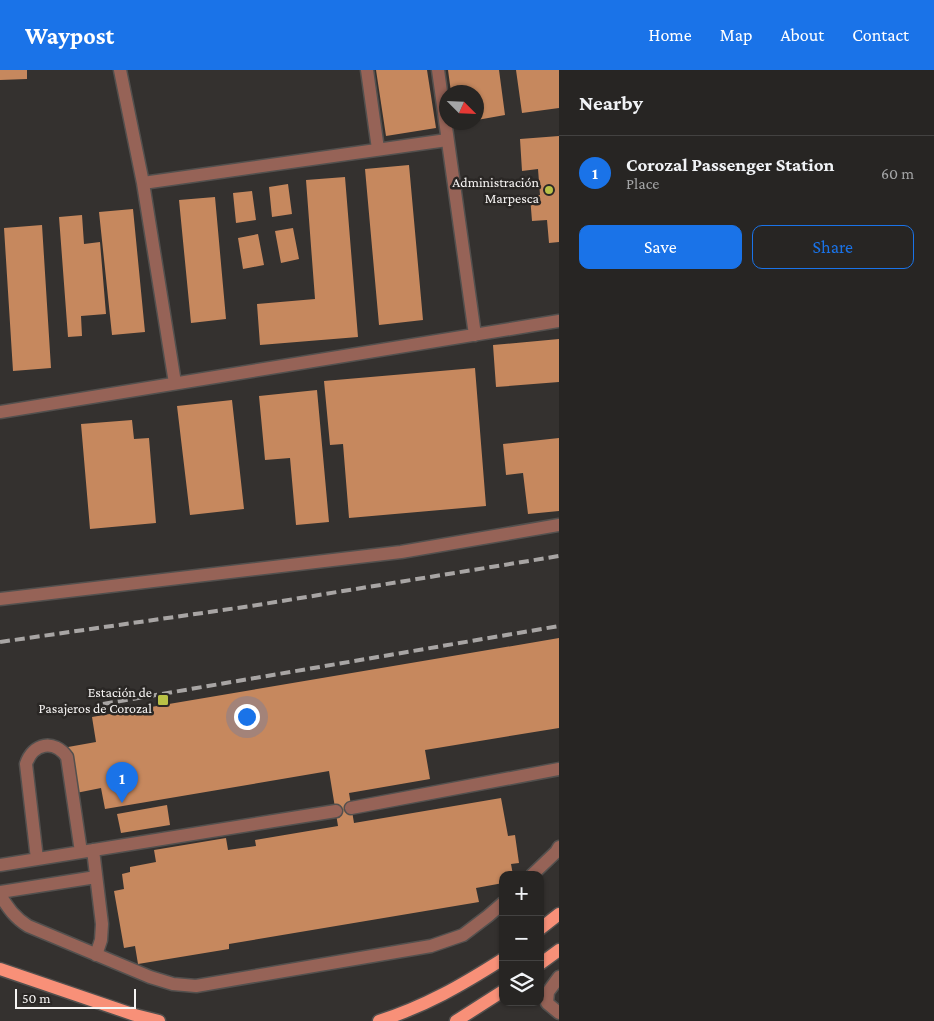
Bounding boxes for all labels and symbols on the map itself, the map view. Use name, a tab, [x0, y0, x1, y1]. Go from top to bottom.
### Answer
north arrow	[439, 85, 484, 130]
place label: Administración Marpesca	[452, 174, 540, 206]
marker: Administración Marpesca	[543, 184, 555, 196]
place label: Estación de Pasajeros de Corozal	[38, 684, 152, 717]
marker: Estación de Pasajeros de Corozal	[156, 693, 170, 707]
your location	[234, 704, 260, 730]
pin: 1	[106, 762, 138, 803]
scale bar	[15, 986, 136, 1009]

